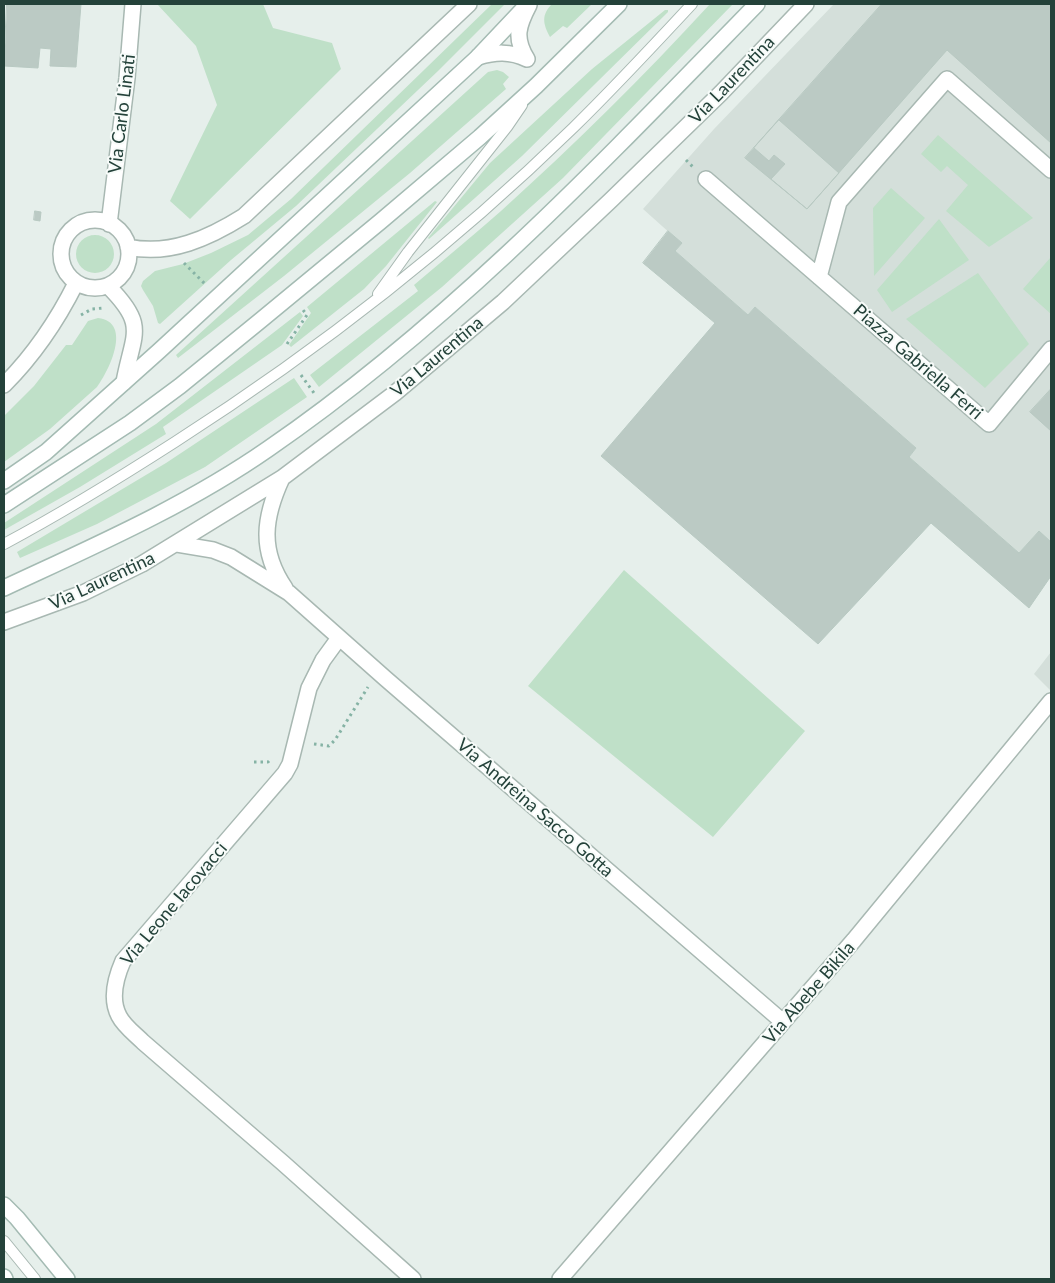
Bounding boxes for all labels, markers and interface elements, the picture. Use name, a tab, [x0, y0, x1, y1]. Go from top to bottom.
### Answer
street label: Via Laurentina	[685, 32, 779, 128]
street label: Via Carlo Linati	[104, 53, 140, 175]
street label: Piazza Gabriella Ferri	[849, 300, 987, 424]
street label: Via Laurentina	[386, 312, 488, 402]
street label: Via Laurentina	[46, 547, 158, 615]
street label: Via Andreina Sacco Gotta	[452, 734, 618, 882]
street label: Via Leone Iacovacci	[116, 838, 232, 970]
street label: Via Abebe Bikila	[759, 937, 859, 1049]

